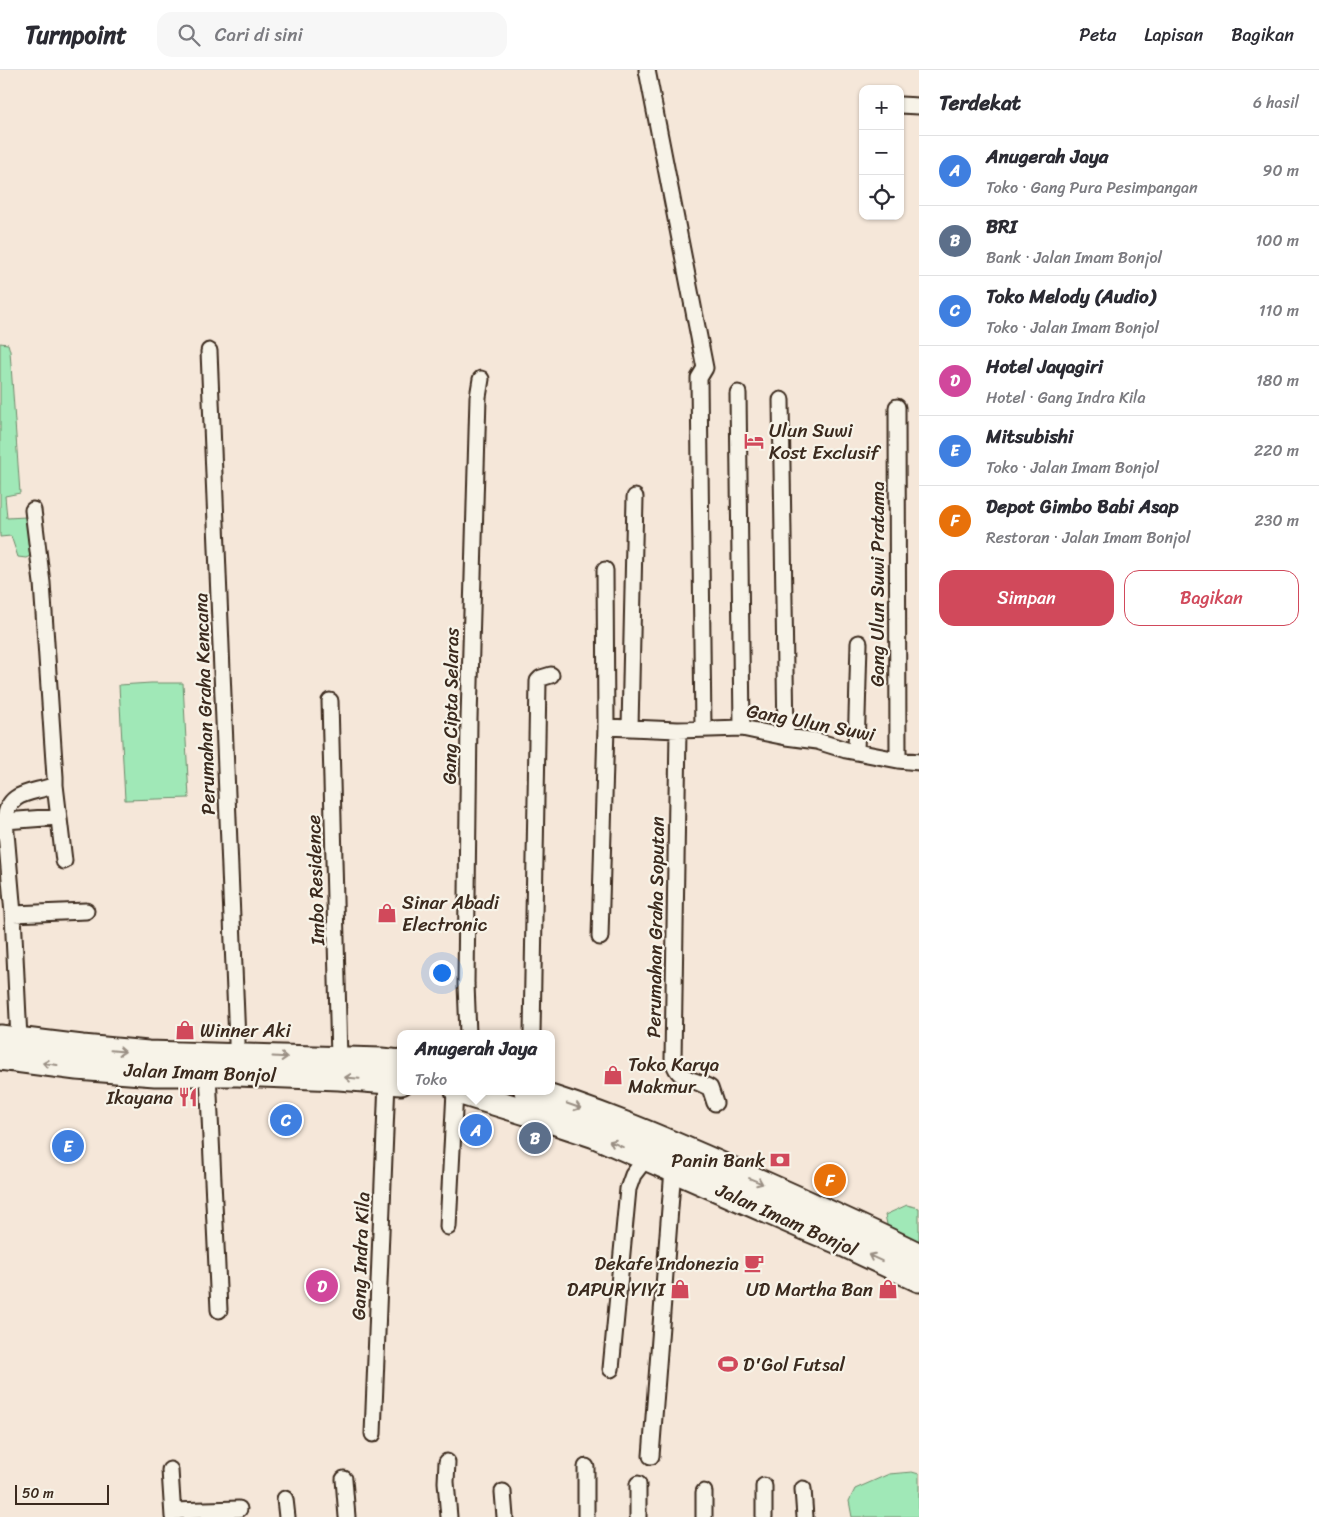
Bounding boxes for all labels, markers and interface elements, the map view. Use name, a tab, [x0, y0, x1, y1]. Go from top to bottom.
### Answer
search box	[157, 12, 507, 57]
text: Turnpoint	[25, 14, 127, 56]
text: Cari di sini	[215, 18, 303, 51]
text: Peta	[1079, 19, 1116, 51]
text: Lapisan	[1144, 19, 1203, 51]
text: Bagikan	[1231, 19, 1294, 51]
icon: search	[175, 21, 203, 49]
text: Terdekat	[939, 84, 1021, 122]
map controls	[859, 85, 904, 220]
button: +	[859, 85, 904, 130]
text: 6 hasil	[1253, 88, 1299, 117]
button: −	[859, 130, 904, 175]
text: Anugerah Jaya	[986, 140, 1108, 173]
text: A	[950, 156, 960, 185]
text: 90 m	[1263, 156, 1299, 185]
text: Toko · Gang Pura Pesimpangan	[986, 173, 1198, 202]
button: locate	[859, 175, 904, 220]
text: BRI	[986, 210, 1017, 243]
text: B	[950, 226, 960, 255]
text: 100 m	[1255, 226, 1299, 255]
text: Bank · Jalan Imam Bonjol	[986, 243, 1162, 272]
text: Toko Melody (Audio)	[986, 280, 1155, 313]
text: C	[950, 296, 960, 325]
text: 110 m	[1259, 296, 1299, 325]
text: Toko · Jalan Imam Bonjol	[986, 313, 1159, 342]
text: Hotel Jayagiri	[986, 350, 1103, 383]
text: D	[950, 366, 960, 395]
text: 180 m	[1256, 366, 1299, 395]
text: Hotel · Gang Indra Kila	[986, 383, 1146, 412]
place label: Ulun Suwi Kost Exclusif	[769, 414, 882, 469]
text: Mitsubishi	[986, 420, 1073, 453]
hotel icon: Ulun Suwi Kost Exclusif	[743, 430, 765, 452]
text: E	[951, 436, 959, 465]
text: 220 m	[1254, 436, 1299, 465]
text: Toko · Jalan Imam Bonjol	[986, 453, 1159, 482]
street label: Gang Ulun Suwi Pratama	[861, 481, 894, 687]
text: Depot Gimbo Babi Asap	[986, 490, 1179, 523]
text: F	[951, 506, 959, 535]
text: 230 m	[1254, 506, 1299, 535]
text: Restoran · Jalan Imam Bonjol	[986, 523, 1190, 552]
button: Simpan	[939, 570, 1114, 626]
button: Bagikan	[1124, 570, 1299, 626]
street label: Perumahan Graha Kencana	[184, 592, 225, 816]
street label: Gang Cipta Selaras	[433, 627, 468, 785]
street label: Gang Ulun Suwi	[744, 694, 879, 751]
street label: Imbo Residence	[297, 814, 334, 947]
street label: Perumahan Graha Soputan	[637, 816, 674, 1038]
place label: Sinar Abadi Electronic	[402, 886, 500, 941]
shop icon: Sinar Abadi Electronic	[376, 902, 398, 924]
your location	[429, 960, 455, 986]
place label: Winner Aki	[200, 1014, 291, 1047]
shop icon: Winner Aki	[174, 1019, 196, 1041]
popup	[397, 1030, 555, 1095]
text: Anugerah Jaya	[415, 1032, 537, 1065]
one-way arrow	[110, 1046, 126, 1056]
place label: Toko Karya Makmur	[628, 1048, 720, 1103]
street label: Jalan Imam Bonjol	[122, 1053, 277, 1092]
one-way arrow	[272, 1053, 288, 1062]
one-way arrow	[43, 1058, 59, 1068]
shop icon: Toko Karya Makmur	[602, 1064, 624, 1086]
text: Toko	[415, 1065, 447, 1094]
one-way arrow	[345, 1073, 361, 1083]
place label: Ikayana	[106, 1081, 173, 1114]
restaurant icon: Ikayana	[177, 1086, 199, 1108]
pin: C	[270, 1101, 302, 1139]
one-way arrow	[565, 1102, 581, 1111]
pin: A	[460, 1111, 492, 1149]
pin: B	[519, 1119, 551, 1157]
pin: E	[52, 1127, 84, 1165]
one-way arrow	[609, 1139, 624, 1149]
place label: Panin Bank	[671, 1144, 766, 1177]
bank icon: Panin Bank	[769, 1149, 791, 1171]
pin: F	[814, 1161, 846, 1199]
street label: Jalan Imam Bonjol	[710, 1173, 864, 1266]
one-way arrow	[748, 1176, 763, 1186]
street label: Gang Indra Kila	[342, 1191, 379, 1321]
place label: Dekafe Indonezia	[595, 1247, 739, 1280]
cafe icon: Dekafe Indonezia	[743, 1252, 765, 1274]
one-way arrow	[868, 1253, 883, 1262]
pin: D	[306, 1267, 338, 1305]
place label: DAPUR YIYI	[567, 1273, 666, 1306]
place label: UD Martha Ban	[746, 1273, 873, 1306]
shop icon: DAPUR YIYI	[669, 1278, 691, 1300]
shop icon: UD Martha Ban	[877, 1278, 899, 1300]
place label: D'Gol Futsal	[743, 1348, 846, 1381]
sports icon: D'Gol Futsal	[717, 1353, 739, 1375]
text: 50 m	[22, 1481, 54, 1506]
scale bar	[15, 1482, 109, 1505]

